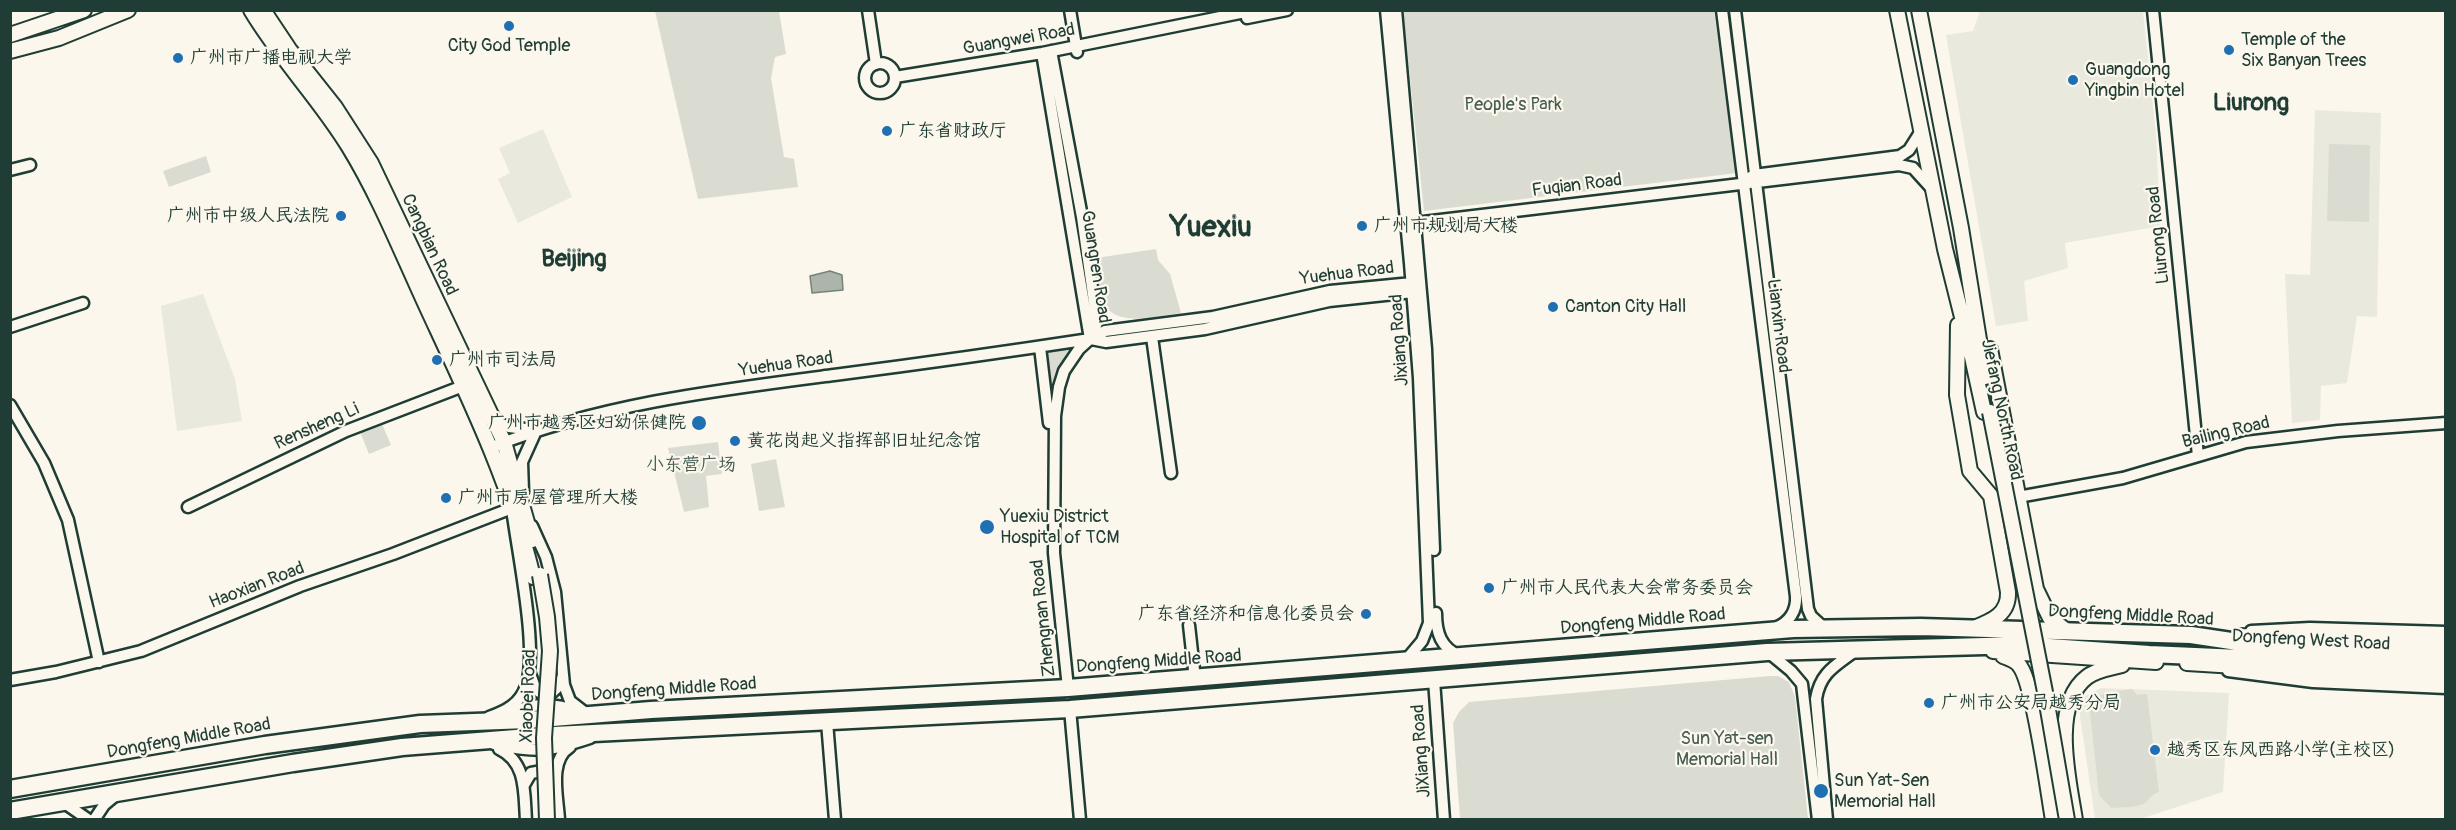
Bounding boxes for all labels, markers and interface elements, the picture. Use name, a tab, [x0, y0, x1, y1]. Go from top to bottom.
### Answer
marker: City God Temple	[502, 19, 516, 33]
street label: Guangwei Road	[961, 20, 1077, 60]
place label: Temple of the Six Banyan Trees	[2241, 29, 2366, 72]
place label: City God Temple	[448, 35, 570, 57]
marker: Temple of the Six Banyan Trees	[2222, 43, 2236, 57]
place label: 广州市广播电视大学	[190, 47, 352, 69]
marker: 广州市广播电视大学	[171, 51, 185, 65]
place label: Guangdong Yingbin Hotel	[2085, 59, 2185, 101]
marker: Guangdong Yingbin Hotel	[2066, 73, 2080, 87]
district label: Liurong	[2213, 90, 2289, 118]
park label: People's Park	[1464, 94, 1562, 116]
place label: 广东省财政厅	[899, 120, 1007, 142]
marker: 广东省财政厅	[880, 124, 894, 138]
street label: Fuqian Road	[1531, 170, 1623, 202]
street label: Liurong Road	[2143, 185, 2175, 285]
street label: Cangbian Road	[396, 191, 462, 299]
place label: 广州市中级人民法院	[167, 205, 329, 227]
marker: 广州市中级人民法院	[334, 209, 348, 223]
street label: Guangren Road	[1075, 209, 1115, 325]
district label: Yuexiu	[1170, 210, 1252, 246]
place label: 广州市规划局大楼	[1374, 215, 1518, 237]
marker: 广州市规划局大楼	[1355, 219, 1369, 233]
district label: Beijing	[541, 246, 607, 274]
street label: Yuehua Road	[1299, 257, 1395, 291]
street label: Lianxin Road	[1762, 278, 1794, 374]
street label: Jixiang Road	[1386, 293, 1414, 387]
place label: Canton City Hall	[1565, 296, 1686, 318]
marker: Canton City Hall	[1546, 300, 1560, 314]
street label: Jiefang North Road	[1976, 338, 2026, 482]
street label: Yuehua Road	[738, 348, 834, 382]
place label: 广州市司法局	[449, 349, 557, 371]
marker: 广州市司法局	[430, 353, 444, 367]
street label: Rensheng Li	[271, 399, 363, 455]
place label: 广州市越秀区妇幼保健院	[488, 412, 686, 434]
street label: Bailing Road	[2180, 412, 2272, 454]
marker: 广州市越秀区妇幼保健院	[690, 414, 708, 432]
place label: 黄花岗起义指挥部旧址纪念馆	[747, 430, 981, 452]
marker: 黄花岗起义指挥部旧址纪念馆	[728, 434, 742, 448]
park label: 小东营广场	[646, 454, 736, 476]
place label: 广州市房屋管理所大楼	[458, 487, 638, 509]
marker: 广州市房屋管理所大楼	[439, 491, 453, 505]
place label: Yuexiu District Hospital of TCM	[1000, 506, 1120, 548]
marker: Yuexiu District Hospital of TCM	[978, 518, 996, 536]
street label: Haoxian Road	[206, 558, 308, 614]
street label: Zhengnan Road	[1027, 558, 1061, 678]
place label: 广州市人民代表大会常务委员会	[1501, 577, 1753, 599]
marker: 广州市人民代表大会常务委员会	[1482, 581, 1496, 595]
street label: Dongfeng Middle Road	[2048, 601, 2214, 631]
place label: 广东省经济和信息化委员会	[1138, 603, 1354, 625]
street label: Dongfeng Middle Road	[1559, 604, 1727, 640]
marker: 广东省经济和信息化委员会	[1359, 607, 1373, 621]
street label: Dongfeng West Road	[2231, 626, 2391, 656]
street label: Dongfeng Middle Road	[1075, 645, 1243, 679]
street label: Xiaobei Road	[517, 649, 541, 743]
street label: Dongfeng Middle Road	[590, 673, 758, 707]
place label: 广州市公安局越秀分局	[1941, 692, 2121, 714]
marker: 广州市公安局越秀分局	[1922, 696, 1936, 710]
street label: JiXiang Road	[1408, 704, 1436, 798]
street label: Dongfeng Middle Road	[105, 714, 273, 764]
park label: Sun Yat-sen Memorial Hall	[1676, 728, 1778, 771]
place label: 越秀区东风西路小学(主校区)	[2167, 739, 2395, 761]
marker: 越秀区东风西路小学(主校区)	[2148, 743, 2162, 757]
place label: Sun Yat-Sen Memorial Hall	[1834, 770, 1936, 812]
marker: Sun Yat-Sen Memorial Hall	[1812, 782, 1830, 800]

